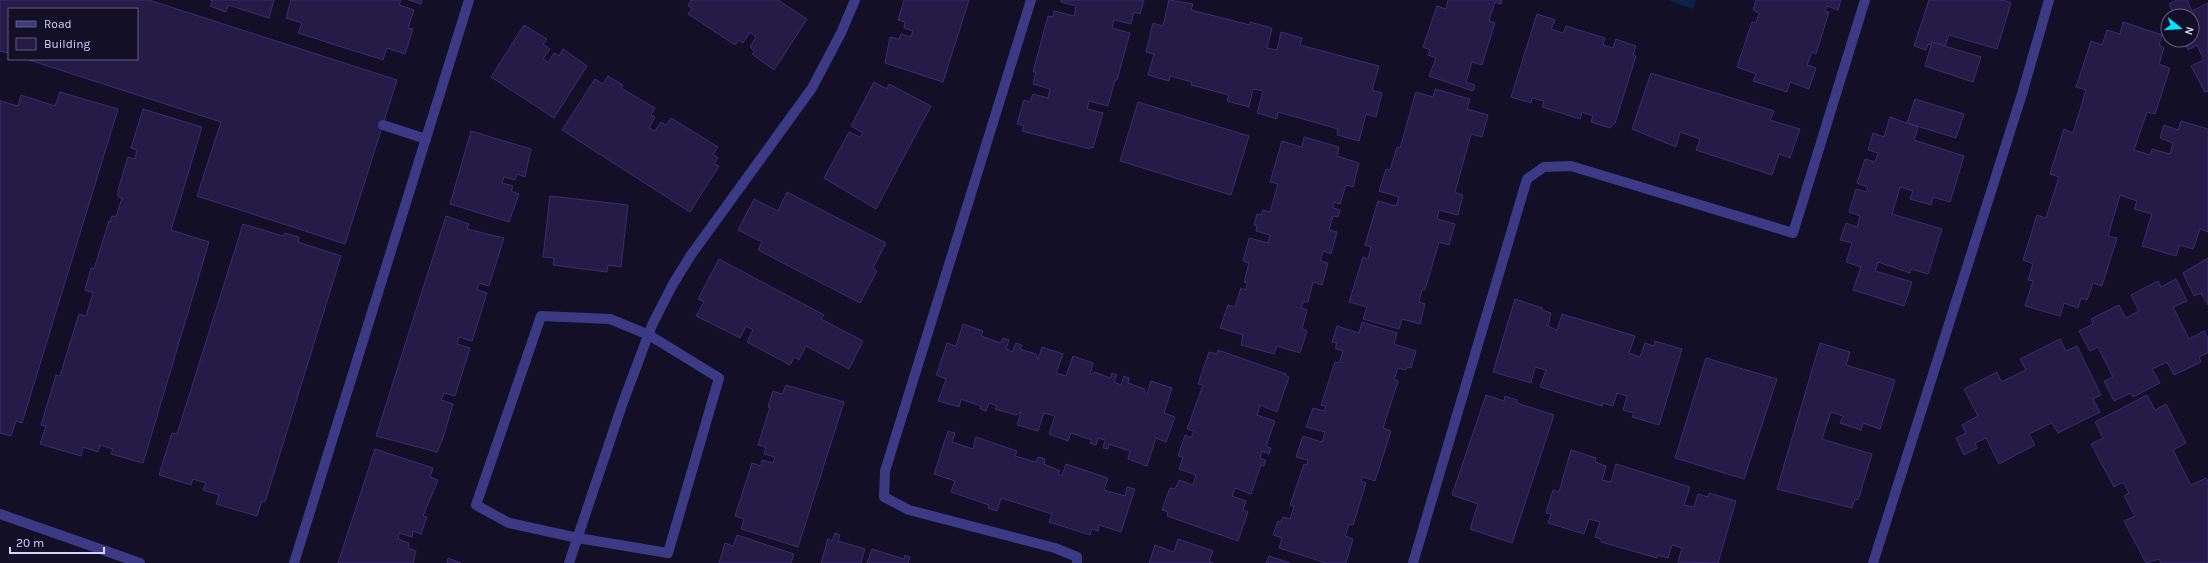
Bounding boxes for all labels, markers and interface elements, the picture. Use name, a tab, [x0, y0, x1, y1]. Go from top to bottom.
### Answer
legend	[8, 8, 138, 60]
north arrow	[2160, 8, 2200, 48]
text: Road	[44, 17, 72, 31]
text: N	[2182, 25, 2196, 36]
text: Building	[44, 37, 91, 51]
scale bar	[10, 529, 104, 555]
text: 20 m	[16, 536, 44, 550]

